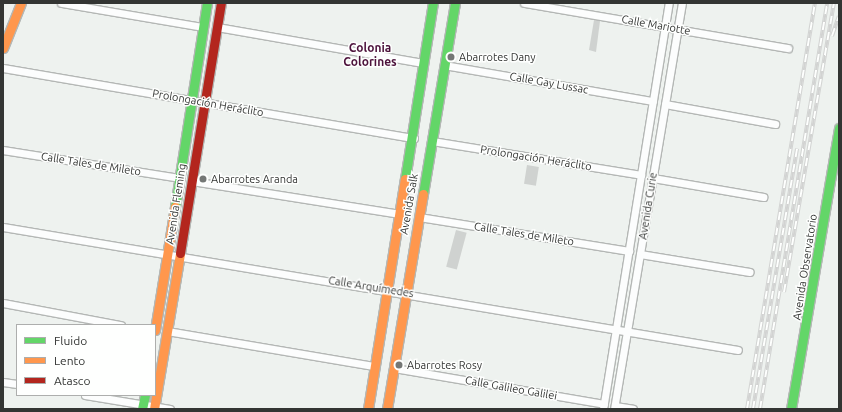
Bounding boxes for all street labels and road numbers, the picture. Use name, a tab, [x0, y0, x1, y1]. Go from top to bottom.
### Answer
street label: Calle Mariotte	[620, 12, 692, 38]
street label: Calle Gay Lussac	[509, 70, 589, 96]
street label: Prolongación Heráclito	[151, 87, 265, 119]
street label: Prolongación Heráclito	[479, 143, 593, 173]
street label: Calle Tales de Mileto	[40, 150, 142, 178]
street label: Avenida Fleming	[163, 163, 189, 245]
street label: Avenida Curie	[636, 171, 660, 241]
street label: Avenida Salk	[397, 172, 421, 236]
street label: Avenida Observatorio	[790, 213, 820, 321]
street label: Calle Tales de Mileto	[473, 220, 575, 248]
street label: Calle Arquímedes	[327, 274, 415, 300]
street label: Calle Galileo Galilei	[464, 373, 558, 403]

